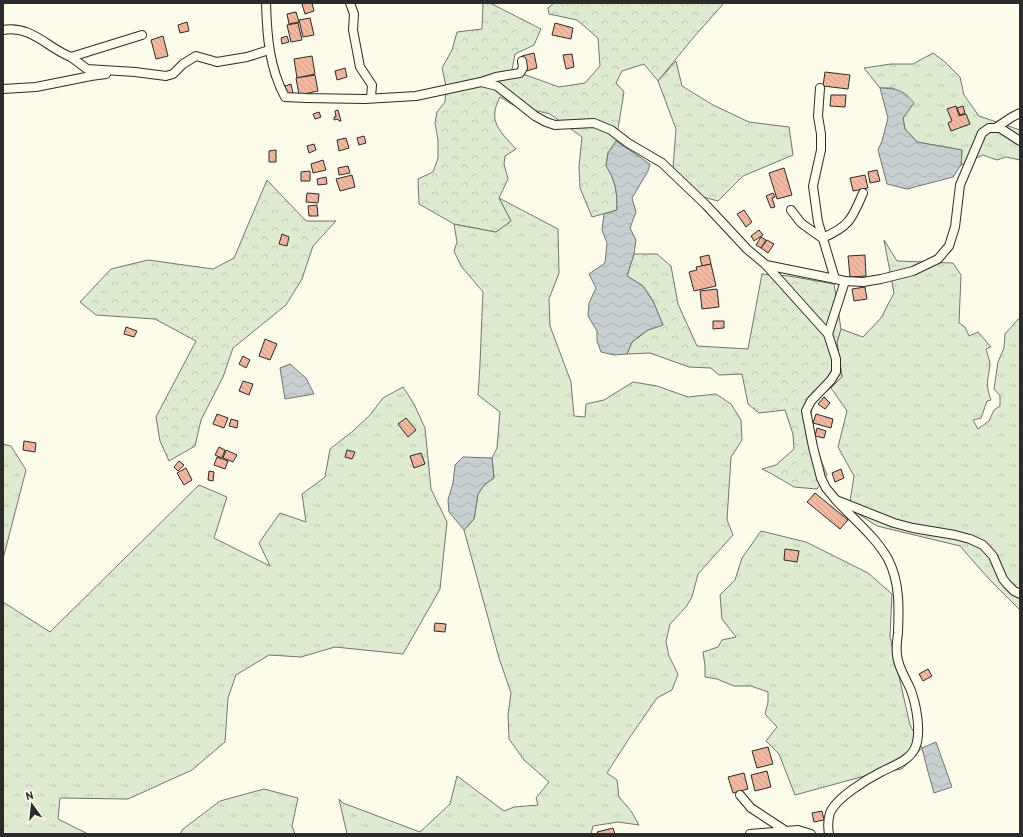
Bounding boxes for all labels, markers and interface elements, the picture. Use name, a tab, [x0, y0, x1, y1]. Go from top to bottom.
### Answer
north arrow	[12, 785, 52, 825]
text: N	[24, 788, 35, 803]

